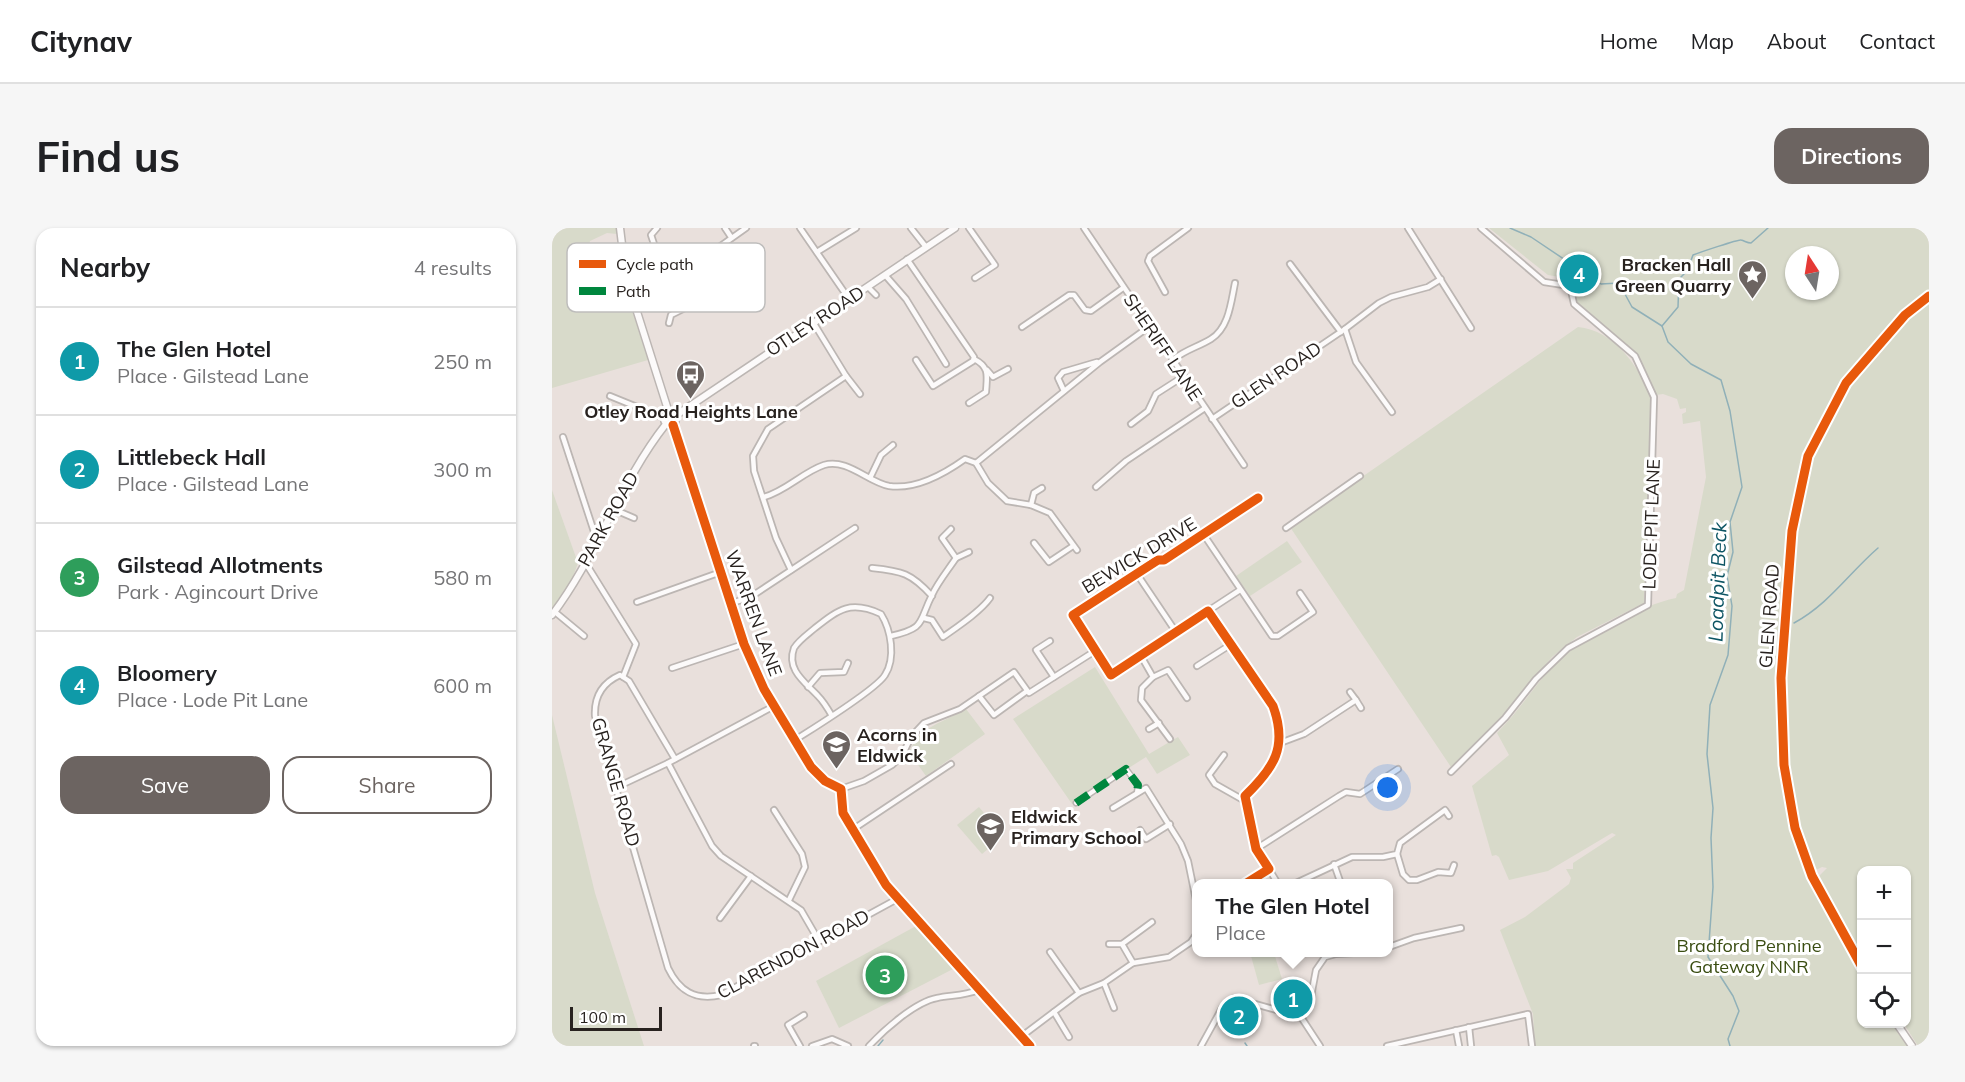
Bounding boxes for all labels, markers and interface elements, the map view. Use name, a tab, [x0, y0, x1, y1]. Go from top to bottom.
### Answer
text: Citynav	[30, 24, 132, 59]
text: Home	[1600, 28, 1658, 54]
text: Map	[1691, 28, 1734, 54]
text: About	[1767, 28, 1826, 54]
text: Contact	[1859, 28, 1935, 54]
button: Directions	[1774, 128, 1929, 184]
text: Find us	[36, 130, 180, 183]
legend	[567, 243, 765, 312]
north arrow	[1785, 246, 1839, 300]
text: Nearby	[60, 251, 150, 284]
pin: 4	[1560, 252, 1598, 296]
place label: Bracken Hall Green Quarry	[1615, 253, 1731, 297]
text: Cycle path	[616, 254, 694, 274]
text: 4 results	[414, 255, 492, 280]
place icon: Bracken Hall Green Quarry	[1736, 258, 1768, 300]
text: Path	[616, 281, 651, 301]
street label: OTLEY ROAD	[762, 281, 868, 361]
street label: SHERIFF LANE	[1119, 289, 1207, 405]
text: The Glen Hotel	[117, 335, 271, 363]
street label: GLEN ROAD	[1226, 336, 1326, 414]
text: 1	[74, 349, 86, 374]
text: 250 m	[433, 349, 492, 374]
bus stop icon: Otley Road Heights Lane	[675, 358, 707, 400]
text: Place · Gilstead Lane	[117, 363, 309, 388]
place label: Otley Road Heights Lane	[584, 400, 798, 423]
text: Littlebeck Hall	[117, 443, 266, 471]
text: 2	[74, 457, 86, 482]
text: 300 m	[433, 457, 492, 482]
street label: LODE PIT LANE	[1637, 458, 1665, 590]
street label: PARK ROAD	[573, 468, 643, 570]
text: Place · Gilstead Lane	[117, 471, 309, 496]
street label: BEWICK DRIVE	[1078, 512, 1200, 598]
water label: Loadpit Beck	[1702, 521, 1732, 642]
street label: WARREN LANE	[721, 547, 787, 679]
text: Gilstead Allotments	[117, 551, 323, 579]
street label: GLEN ROAD	[1754, 563, 1784, 669]
text: 3	[74, 565, 86, 590]
text: 580 m	[433, 565, 492, 590]
text: Park · Agincourt Drive	[117, 579, 318, 604]
text: Bloomery	[117, 659, 217, 687]
text: 4	[74, 673, 86, 698]
text: 600 m	[433, 673, 492, 698]
text: Place · Lode Pit Lane	[117, 687, 308, 712]
street label: GRANGE ROAD	[587, 715, 645, 849]
place label: Acorns in Eldwick	[857, 723, 937, 767]
school or university icon: Acorns in Eldwick	[820, 728, 852, 770]
button: Save	[60, 756, 270, 814]
button: Share	[282, 756, 492, 814]
your location	[1373, 773, 1402, 802]
place label: Eldwick Primary School	[1011, 805, 1142, 849]
school or university icon: Eldwick Primary School	[974, 810, 1006, 852]
map controls	[1857, 866, 1911, 1028]
button: +	[1857, 866, 1911, 920]
popup	[1192, 879, 1393, 957]
text: The Glen Hotel	[1215, 892, 1370, 920]
street label: CLARENDON ROAD	[713, 904, 873, 1004]
text: Place	[1215, 920, 1266, 945]
button: −	[1857, 920, 1911, 974]
park label: Bradford Pennine Gateway NNR	[1676, 934, 1822, 978]
pin: 3	[866, 952, 904, 998]
button: locate	[1857, 974, 1911, 1028]
pin: 1	[1274, 976, 1312, 1022]
pin: 2	[1220, 994, 1258, 1038]
scale bar	[570, 1004, 662, 1032]
text: 100 m	[579, 1007, 626, 1027]

